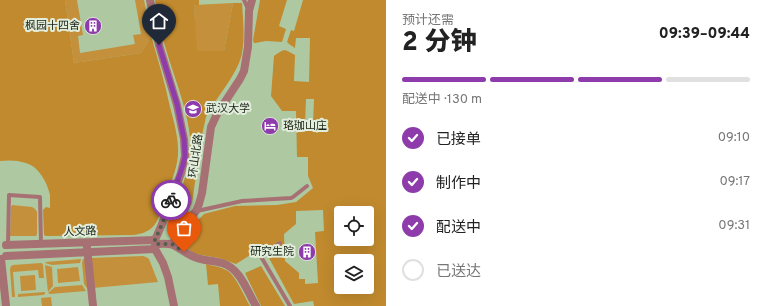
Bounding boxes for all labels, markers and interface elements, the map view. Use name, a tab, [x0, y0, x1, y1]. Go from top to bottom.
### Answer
pin	[142, 4, 176, 45]
icon: home	[148, 10, 170, 32]
text: 预计还需	[402, 13, 454, 29]
building icon: 枫园十四舍	[83, 16, 103, 36]
place label: 枫园十四舍	[25, 19, 80, 33]
text: 09:39–09:44	[659, 25, 750, 44]
text: 2 分钟	[402, 27, 477, 60]
text: 配送中 · 130 m	[402, 92, 482, 108]
school or university icon: 武汉大学	[183, 99, 203, 119]
place label: 武汉大学	[206, 102, 250, 116]
hotel icon: 珞珈山庄	[260, 116, 280, 136]
place label: 珞珈山庄	[283, 119, 327, 133]
icon: check	[402, 127, 424, 149]
text: 09:10	[718, 130, 750, 146]
text: 已接单	[436, 131, 481, 150]
street label: 环山北路	[186, 133, 206, 179]
icon: check	[402, 171, 424, 193]
text: 09:17	[719, 174, 750, 190]
text: 制作中	[436, 175, 481, 194]
courier	[151, 180, 191, 220]
icon: bike	[160, 189, 182, 211]
map controls	[334, 206, 374, 294]
button: locate	[334, 206, 374, 246]
pin	[167, 211, 201, 252]
icon: check	[402, 215, 424, 237]
icon: bag	[173, 217, 195, 239]
text: 09:31	[718, 218, 750, 234]
text: 配送中	[436, 219, 481, 238]
street label: 人文路	[63, 224, 97, 240]
building icon: 研究生院	[297, 242, 317, 262]
place label: 研究生院	[250, 245, 294, 259]
button: layers	[334, 254, 374, 294]
text: 已送达	[436, 263, 481, 282]

